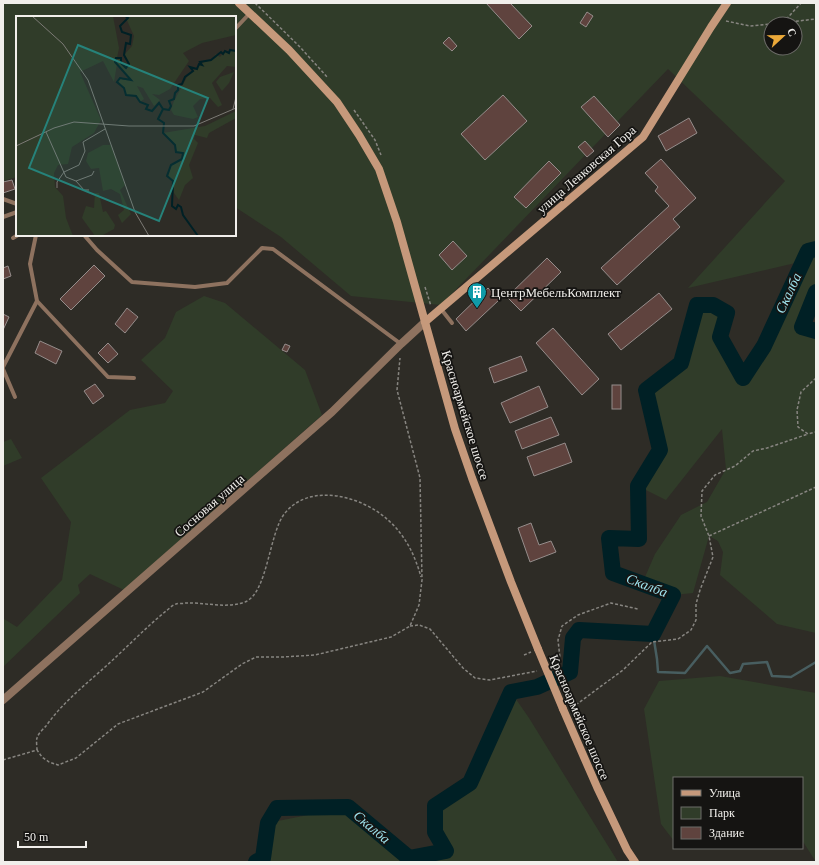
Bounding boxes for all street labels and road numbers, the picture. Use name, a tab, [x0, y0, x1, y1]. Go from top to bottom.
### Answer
street label: улица Левковская Гора	[534, 122, 639, 216]
street label: Красноармейское шоссе	[439, 349, 492, 482]
street label: Сосновая улица	[171, 471, 248, 540]
street label: Красноармейское шоссе	[546, 652, 613, 782]

